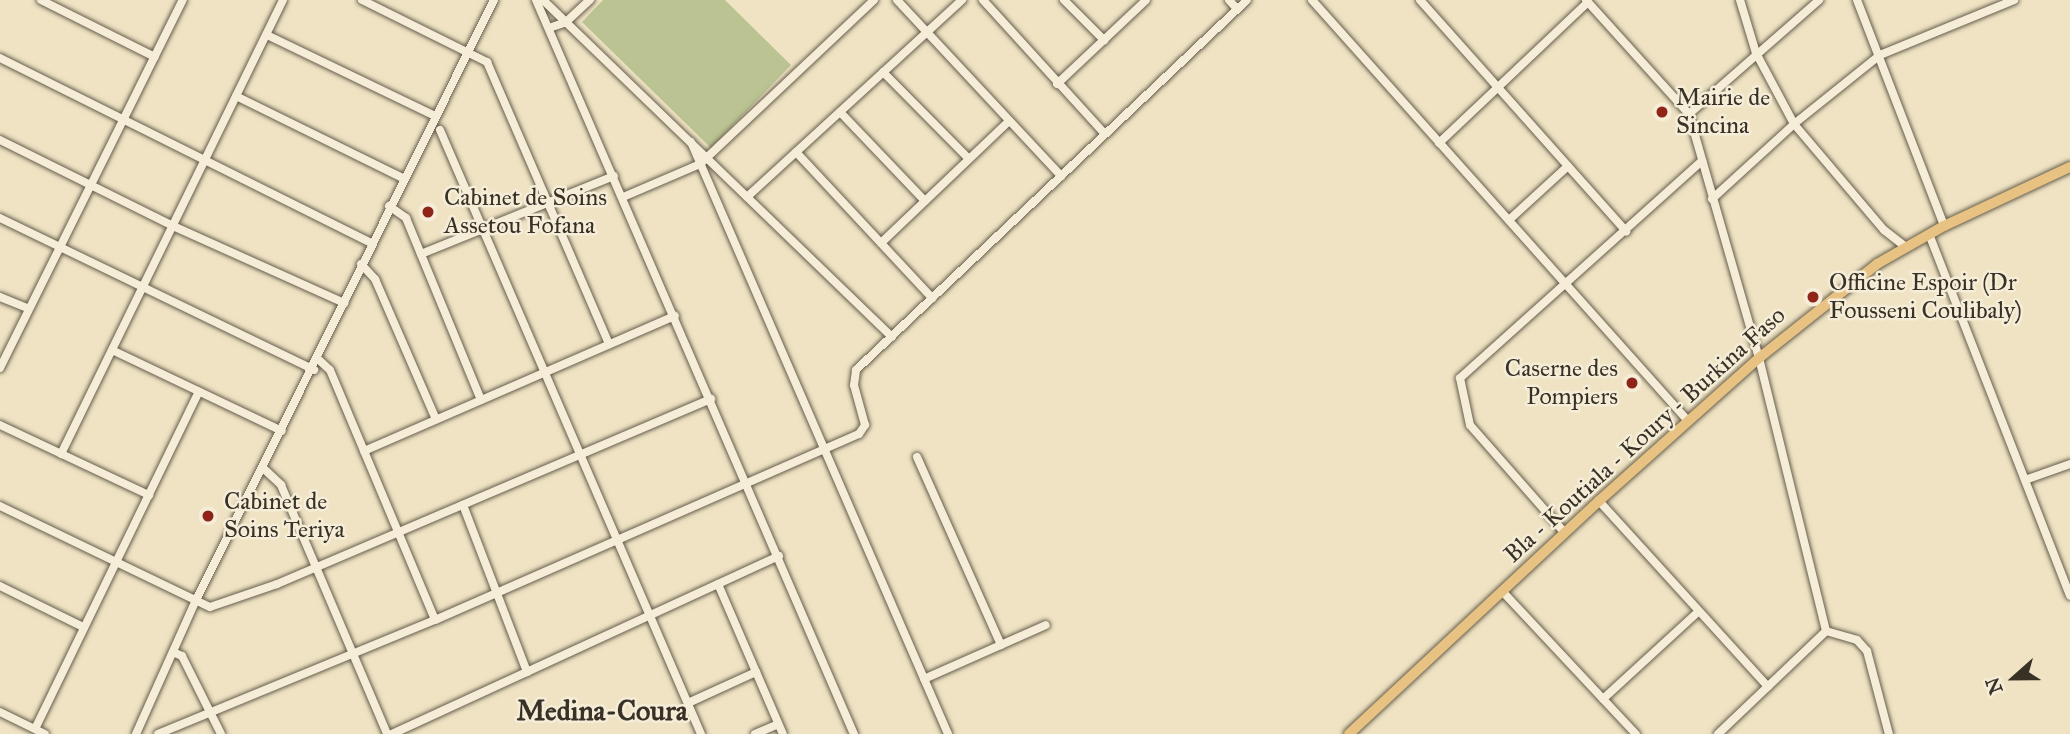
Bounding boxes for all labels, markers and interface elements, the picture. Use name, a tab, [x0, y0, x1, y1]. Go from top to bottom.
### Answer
place label: Mairie de Sincina	[1676, 84, 1770, 140]
marker: Mairie de Sincina	[1654, 104, 1670, 120]
place label: Cabinet de Soins Assetou Fofana	[444, 184, 607, 240]
marker: Cabinet de Soins Assetou Fofana	[418, 202, 438, 222]
place label: Officine Espoir (Dr Fousseni Coulibaly)	[1829, 269, 2022, 325]
marker: Officine Espoir (Dr Fousseni Coulibaly)	[1803, 287, 1823, 307]
street label: Bla - Koutiala - Koury - Burkina Faso	[1498, 301, 1792, 569]
place label: Caserne des Pompiers	[1505, 355, 1618, 411]
marker: Caserne des Pompiers	[1624, 375, 1640, 391]
place label: Cabinet de Soins Teriya	[224, 488, 345, 544]
marker: Cabinet de Soins Teriya	[198, 506, 218, 526]
north arrow	[1979, 643, 2049, 713]
text: N	[1980, 674, 2008, 697]
district label: Medina-Coura	[516, 694, 688, 728]

